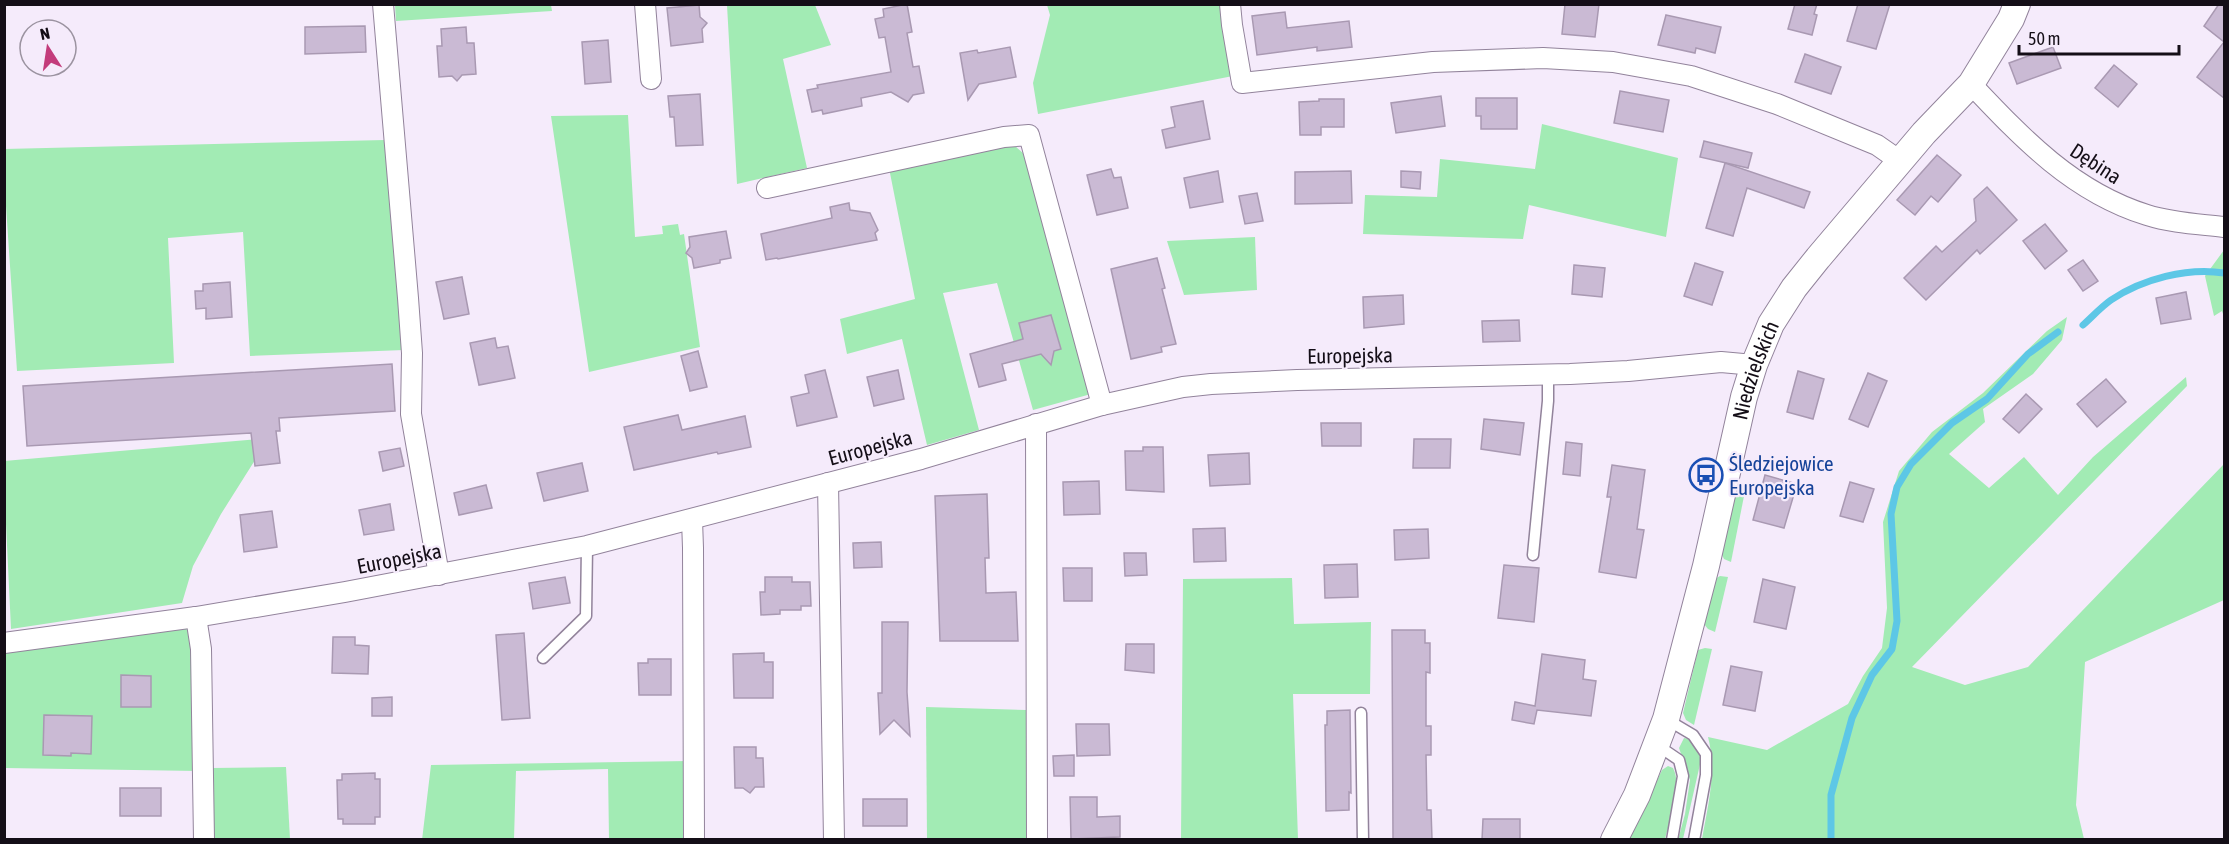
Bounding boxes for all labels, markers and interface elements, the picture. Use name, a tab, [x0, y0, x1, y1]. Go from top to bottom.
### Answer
north arrow	[18, 18, 78, 78]
scale bar	[2019, 18, 2180, 56]
text: N	[38, 24, 51, 43]
text: 50 m	[2028, 28, 2060, 49]
street label: Dębina	[2066, 138, 2126, 188]
street label: Niedzielskich	[1727, 317, 1783, 422]
street label: Europejska	[1307, 342, 1393, 368]
street label: Europejska	[825, 424, 915, 470]
place label: Śledziejowice Europejska	[1729, 451, 1834, 499]
bus stop icon: Śledziejowice Europejska	[1688, 457, 1724, 493]
street label: Europejska	[355, 538, 443, 578]

